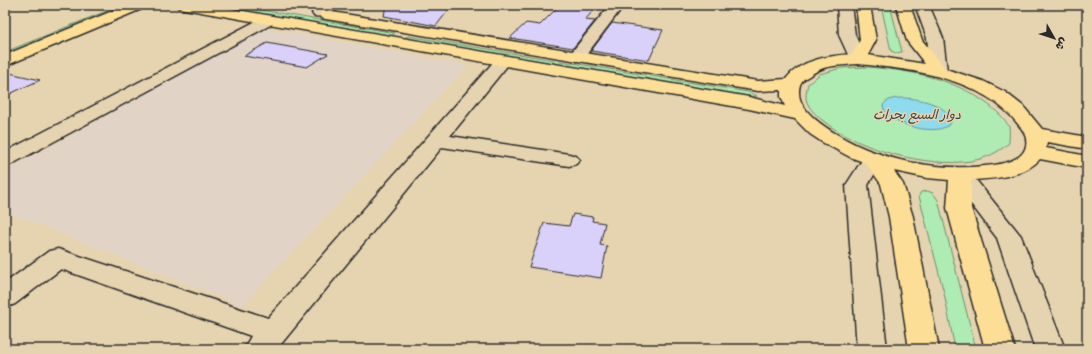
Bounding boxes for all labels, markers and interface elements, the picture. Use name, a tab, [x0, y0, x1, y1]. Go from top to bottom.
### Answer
north arrow	[1034, 18, 1074, 58]
text: ش	[1053, 35, 1071, 53]
water label: دوار السبع بحرات	[873, 106, 961, 124]

